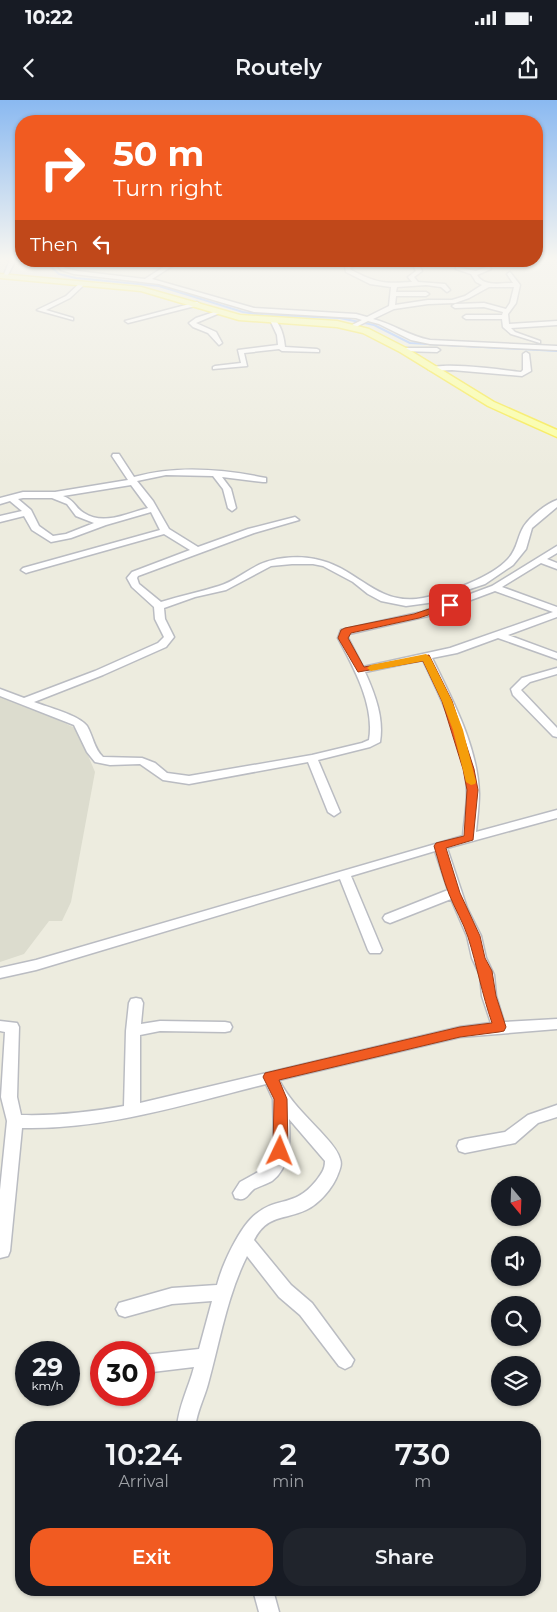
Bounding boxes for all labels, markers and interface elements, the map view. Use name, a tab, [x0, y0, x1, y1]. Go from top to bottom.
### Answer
text: 10:22	[25, 6, 73, 29]
icon: back	[15, 54, 43, 82]
text: Routely	[235, 54, 322, 81]
icon: share	[514, 54, 542, 82]
text: 50 m	[113, 132, 204, 175]
icon: right	[30, 135, 95, 200]
text: Turn right	[113, 175, 223, 202]
icon: left	[88, 230, 116, 258]
text: Then	[30, 233, 78, 256]
pin	[429, 584, 471, 626]
icon: arrive	[436, 591, 464, 619]
position arrow	[253, 1124, 305, 1176]
north arrow	[491, 1176, 541, 1226]
map controls	[491, 1176, 541, 1406]
button: sound	[491, 1236, 541, 1286]
button: search	[491, 1296, 541, 1346]
speed limit sign: 30	[90, 1341, 155, 1406]
text: 29	[32, 1352, 63, 1382]
button: layers	[491, 1356, 541, 1406]
text: km/h	[31, 1378, 64, 1393]
text: 10:24	[105, 1436, 182, 1473]
text: 2	[280, 1436, 297, 1473]
text: 730	[395, 1436, 451, 1473]
text: Arrival	[118, 1472, 169, 1491]
text: min	[272, 1472, 304, 1491]
text: m	[414, 1472, 431, 1491]
button: Exit	[30, 1528, 273, 1586]
button: Share	[283, 1528, 526, 1586]

